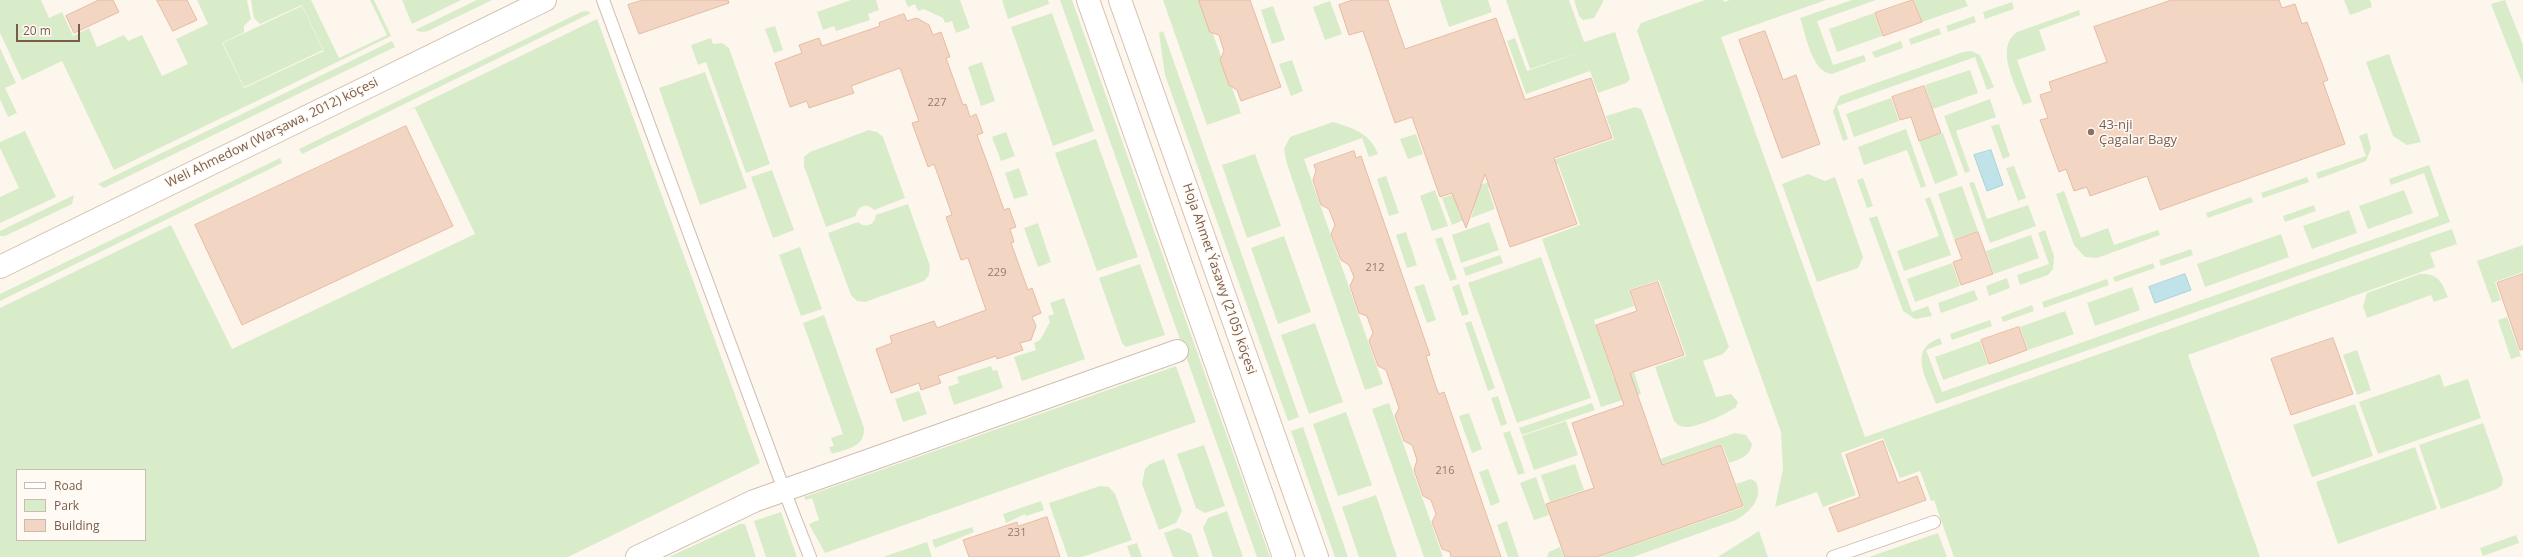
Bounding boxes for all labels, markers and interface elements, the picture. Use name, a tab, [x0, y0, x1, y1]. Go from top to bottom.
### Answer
scale bar	[18, 16, 82, 42]
text: 20 m	[23, 22, 51, 39]
street label: Weli Ahmedow (Warşawa, 2012) köçesi	[163, 75, 381, 191]
house number: 227	[928, 96, 946, 110]
place label: 43-nji Çagalar Bagy	[2099, 117, 2177, 148]
marker: 43-nji Çagalar Bagy	[2086, 127, 2096, 137]
street label: Hoja Ahmet Ýasawy (2105) köçesi	[1179, 181, 1259, 377]
house number: 212	[1366, 261, 1384, 275]
house number: 229	[988, 266, 1006, 280]
house number: 216	[1436, 464, 1454, 478]
legend	[16, 469, 146, 541]
text: Road	[54, 477, 83, 494]
text: Park	[54, 497, 79, 514]
text: Building	[54, 517, 99, 534]
house number: 231	[1008, 526, 1026, 540]

